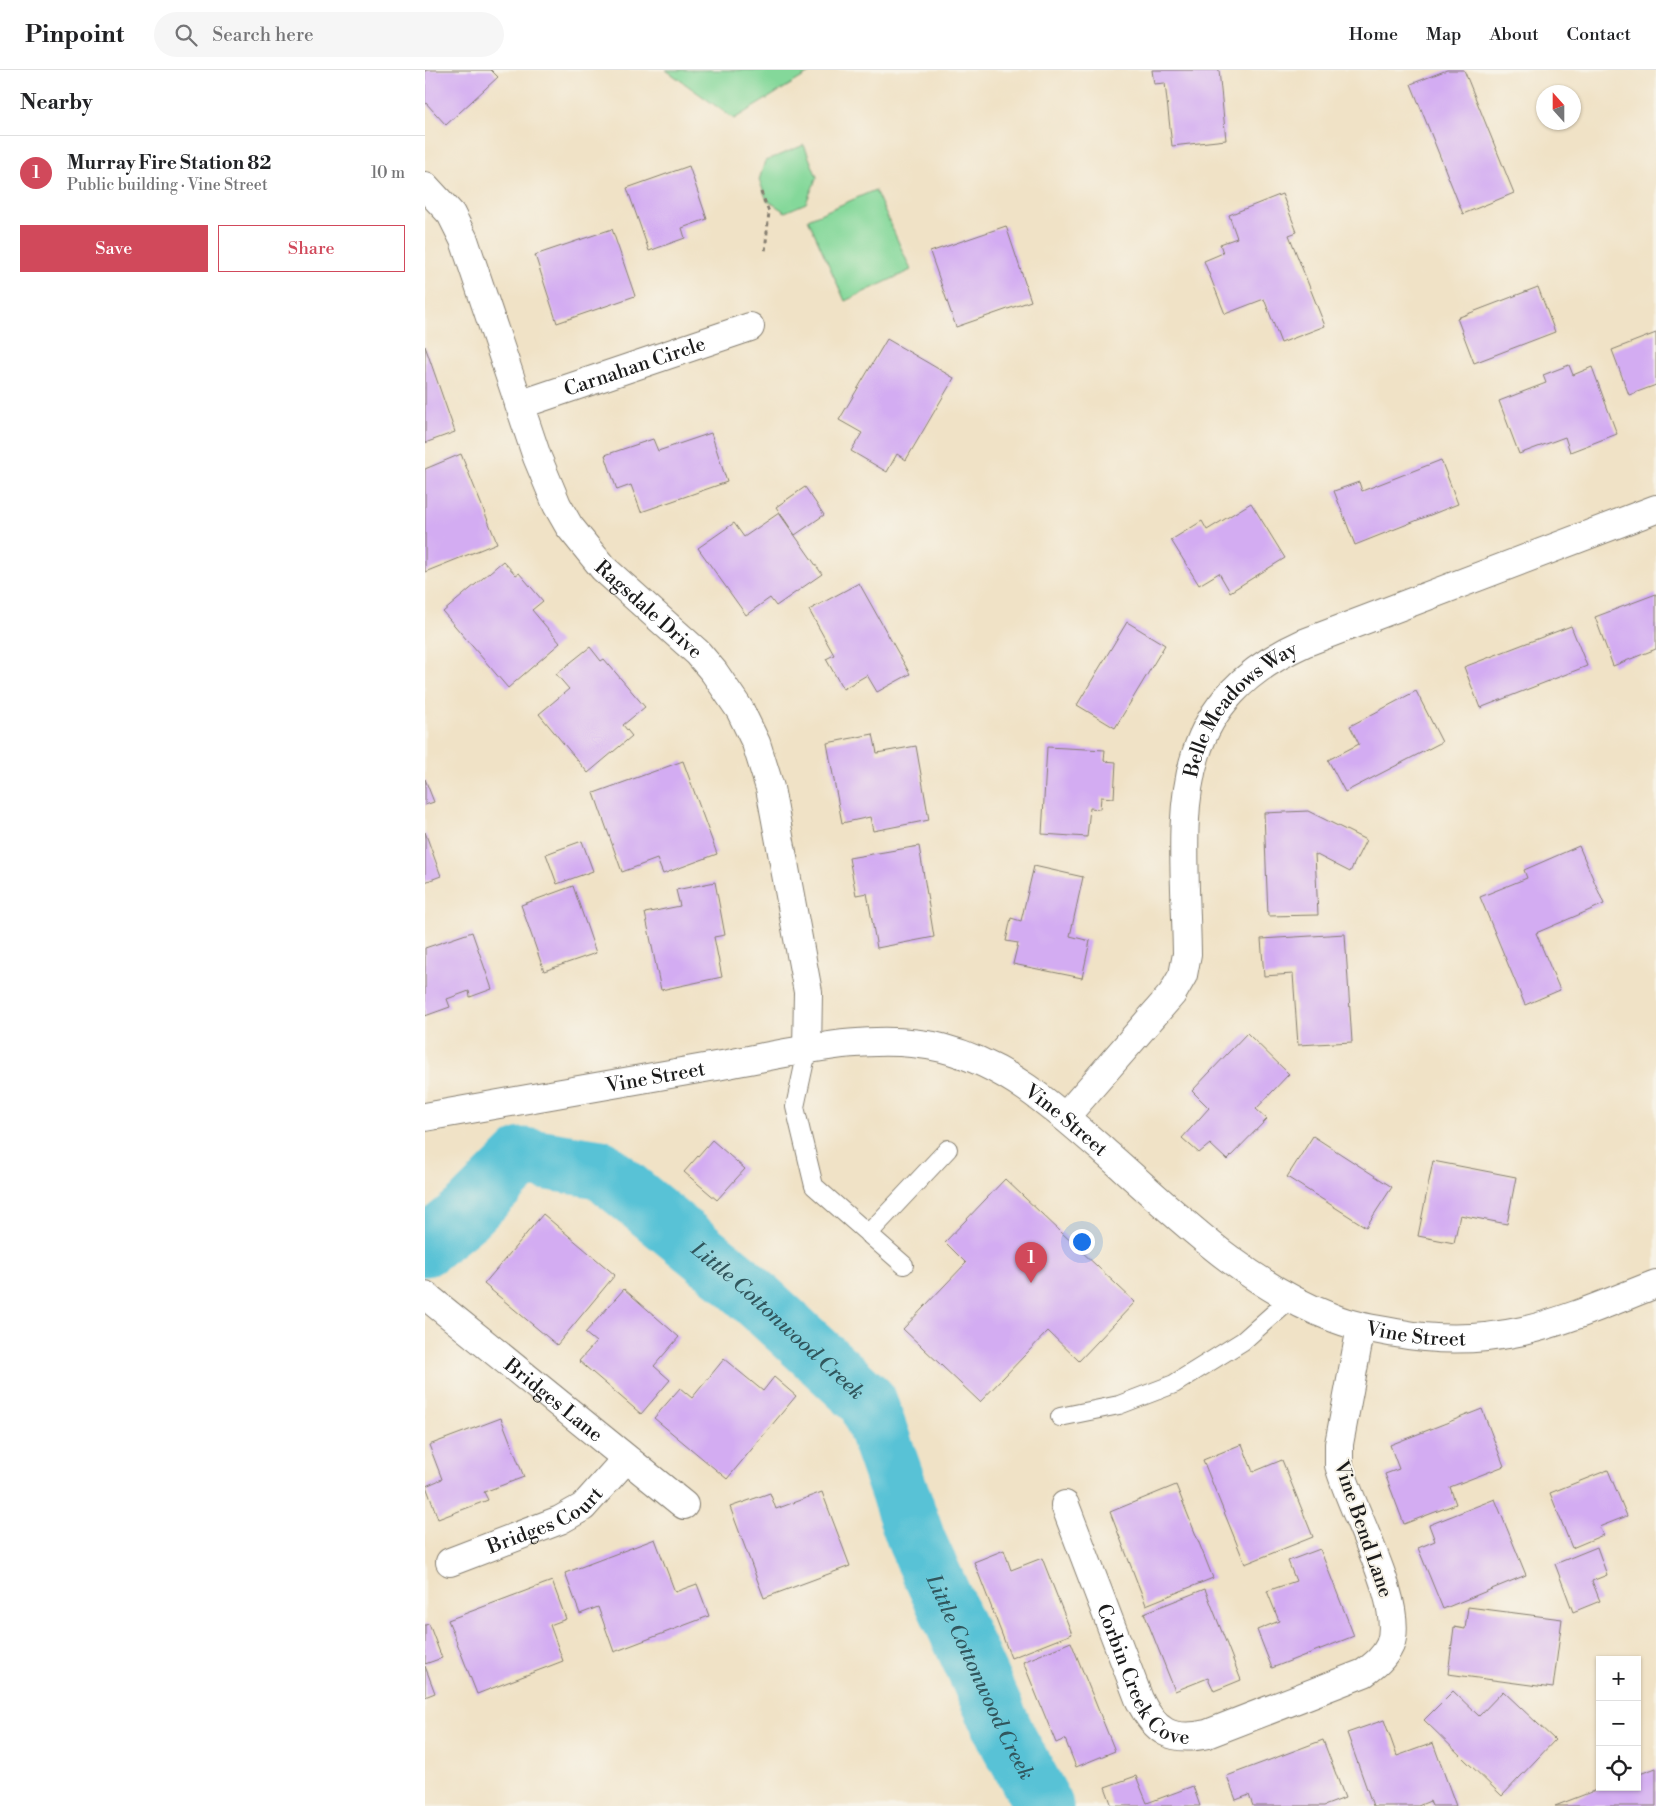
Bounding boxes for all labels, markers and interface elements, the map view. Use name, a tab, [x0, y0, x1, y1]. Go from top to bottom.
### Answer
search box	[154, 12, 504, 57]
text: Pinpoint	[25, 20, 124, 50]
icon: search	[172, 21, 200, 49]
text: Search here	[212, 23, 314, 47]
text: Home	[1349, 23, 1398, 46]
text: Map	[1426, 23, 1462, 46]
text: About	[1490, 23, 1539, 46]
text: Contact	[1567, 23, 1631, 46]
north arrow	[1536, 85, 1581, 130]
text: Nearby	[20, 90, 93, 116]
text: Murray Fire Station 82	[67, 151, 271, 175]
text: 1	[32, 163, 40, 183]
text: 10 m	[371, 163, 405, 183]
text: Public building · Vine Street	[67, 175, 268, 195]
button: Save	[20, 225, 208, 272]
button: Share	[218, 225, 405, 272]
street label: Carnahan Circle	[561, 332, 709, 403]
street label: Ragsdale Drive	[589, 555, 707, 665]
street label: Belle Meadows Way	[1179, 637, 1302, 781]
street label: Vine Street	[603, 1057, 707, 1099]
street label: Vine Street	[1018, 1079, 1112, 1162]
your location	[1069, 1229, 1095, 1255]
water label: Little Cottonwood Creek	[685, 1236, 869, 1406]
pin: 1	[1015, 1242, 1047, 1283]
street label: Vine Street	[1363, 1317, 1466, 1352]
street label: Bridges Lane	[498, 1353, 607, 1448]
street label: Vine Bend Lane	[1327, 1457, 1398, 1601]
street label: Bridges Court	[483, 1482, 609, 1561]
water label: Little Cottonwood Creek	[919, 1570, 1039, 1785]
street label: Corbin Creek Cove	[1090, 1601, 1190, 1751]
map controls	[1596, 1656, 1641, 1791]
button: +	[1596, 1656, 1641, 1701]
button: −	[1596, 1701, 1641, 1746]
button: locate	[1596, 1746, 1641, 1791]

